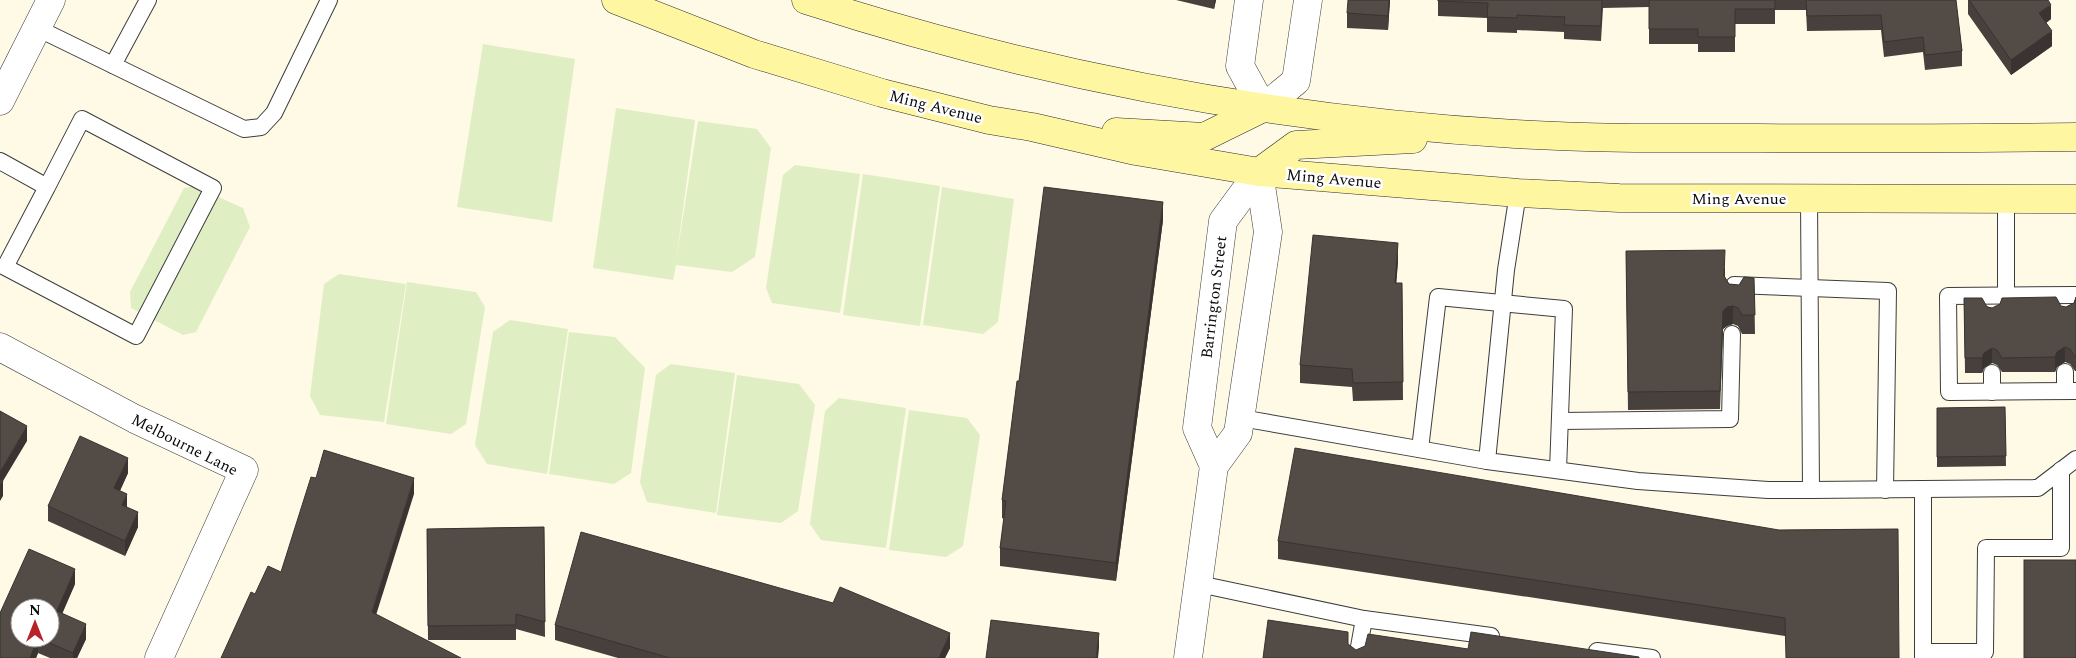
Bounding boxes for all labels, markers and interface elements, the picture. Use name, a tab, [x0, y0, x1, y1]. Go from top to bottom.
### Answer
street label: Ming Avenue	[887, 84, 985, 130]
street label: Ming Avenue	[1285, 163, 1382, 195]
street label: Ming Avenue	[1691, 187, 1787, 211]
street label: Barrington Street	[1195, 234, 1233, 360]
street label: Melbourne Lane	[127, 408, 242, 482]
north arrow	[10, 598, 60, 648]
text: N	[29, 600, 41, 621]

